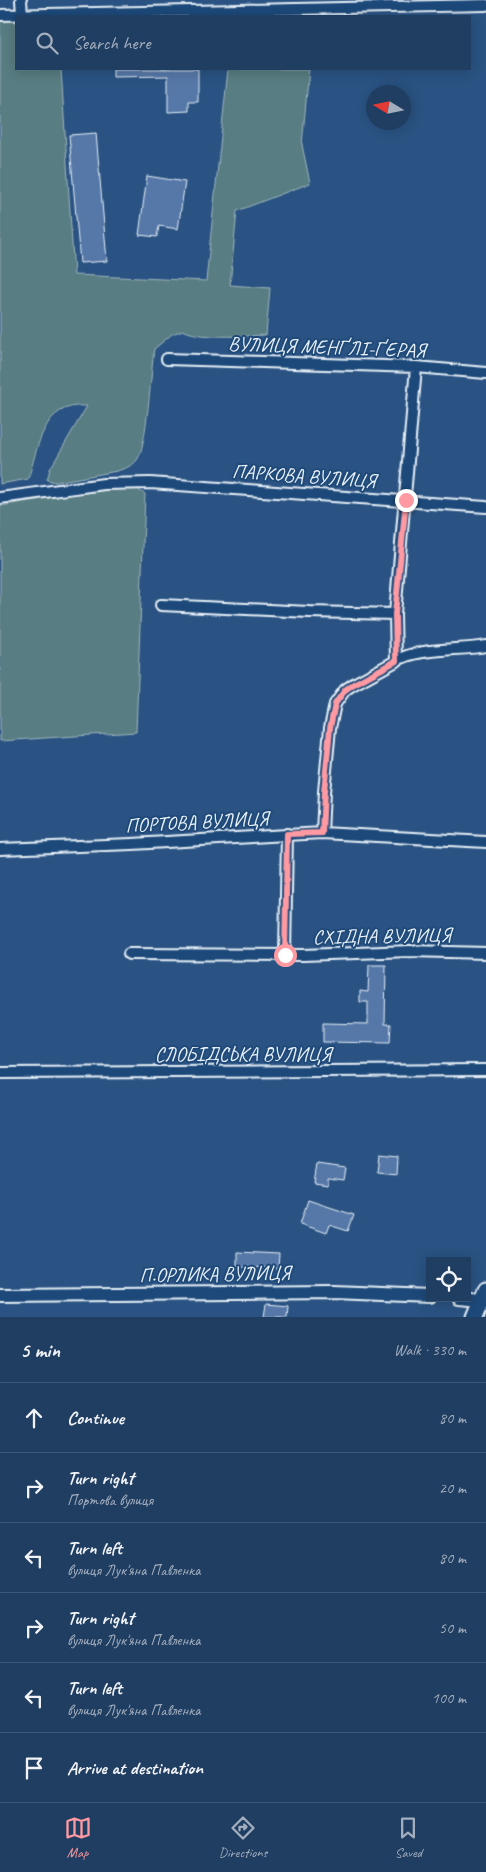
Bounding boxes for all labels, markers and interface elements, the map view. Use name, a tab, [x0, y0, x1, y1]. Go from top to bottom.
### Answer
search box	[15, 15, 471, 70]
icon: search	[33, 29, 61, 57]
text: Search here	[73, 31, 150, 55]
north arrow	[366, 85, 411, 130]
street label: ВУЛИЦЯ МЕНҐЛІ-ҐЕРАЯ	[228, 331, 430, 363]
street label: ПАРКОВА ВУЛИЦЯ	[231, 459, 380, 494]
route end	[395, 489, 418, 512]
street label: ПОРТОВА ВУЛИЦЯ	[125, 806, 273, 838]
street label: СХІДНА ВУЛИЦЯ	[313, 922, 454, 950]
route start	[274, 944, 297, 967]
street label: СЛОБІДСЬКА ВУЛИЦЯ	[155, 1042, 334, 1067]
map controls	[426, 1257, 471, 1302]
button: locate	[426, 1257, 471, 1302]
street label: П.ОРЛИКА ВУЛИЦЯ	[139, 1260, 294, 1288]
text: 5 min	[20, 1337, 60, 1363]
text: Walk · 330 m	[394, 1340, 466, 1360]
icon: ahead	[20, 1404, 48, 1432]
text: Continue	[67, 1406, 124, 1430]
text: 80 m	[439, 1408, 466, 1428]
text: Turn right	[67, 1466, 134, 1490]
icon: right	[20, 1474, 48, 1502]
text: 20 m	[439, 1478, 466, 1498]
text: Портова вулиця	[67, 1490, 153, 1510]
text: Turn left	[67, 1536, 122, 1560]
icon: left	[20, 1544, 48, 1572]
text: 80 m	[439, 1548, 466, 1568]
text: вулиця Лук'яна Павленка	[67, 1560, 200, 1580]
text: Turn right	[67, 1606, 134, 1630]
icon: right	[20, 1614, 48, 1642]
text: 50 m	[439, 1618, 466, 1638]
text: вулиця Лук'яна Павленка	[67, 1630, 200, 1650]
text: Turn left	[67, 1676, 122, 1700]
icon: left	[20, 1684, 48, 1712]
text: 100 m	[432, 1688, 466, 1708]
text: вулиця Лук'яна Павленка	[67, 1700, 200, 1720]
icon: arrive	[20, 1754, 48, 1782]
text: Arrive at destination	[67, 1756, 203, 1780]
tab: Map	[64, 1814, 92, 1861]
tab: Directions	[219, 1814, 267, 1861]
tab: Saved	[394, 1814, 422, 1861]

